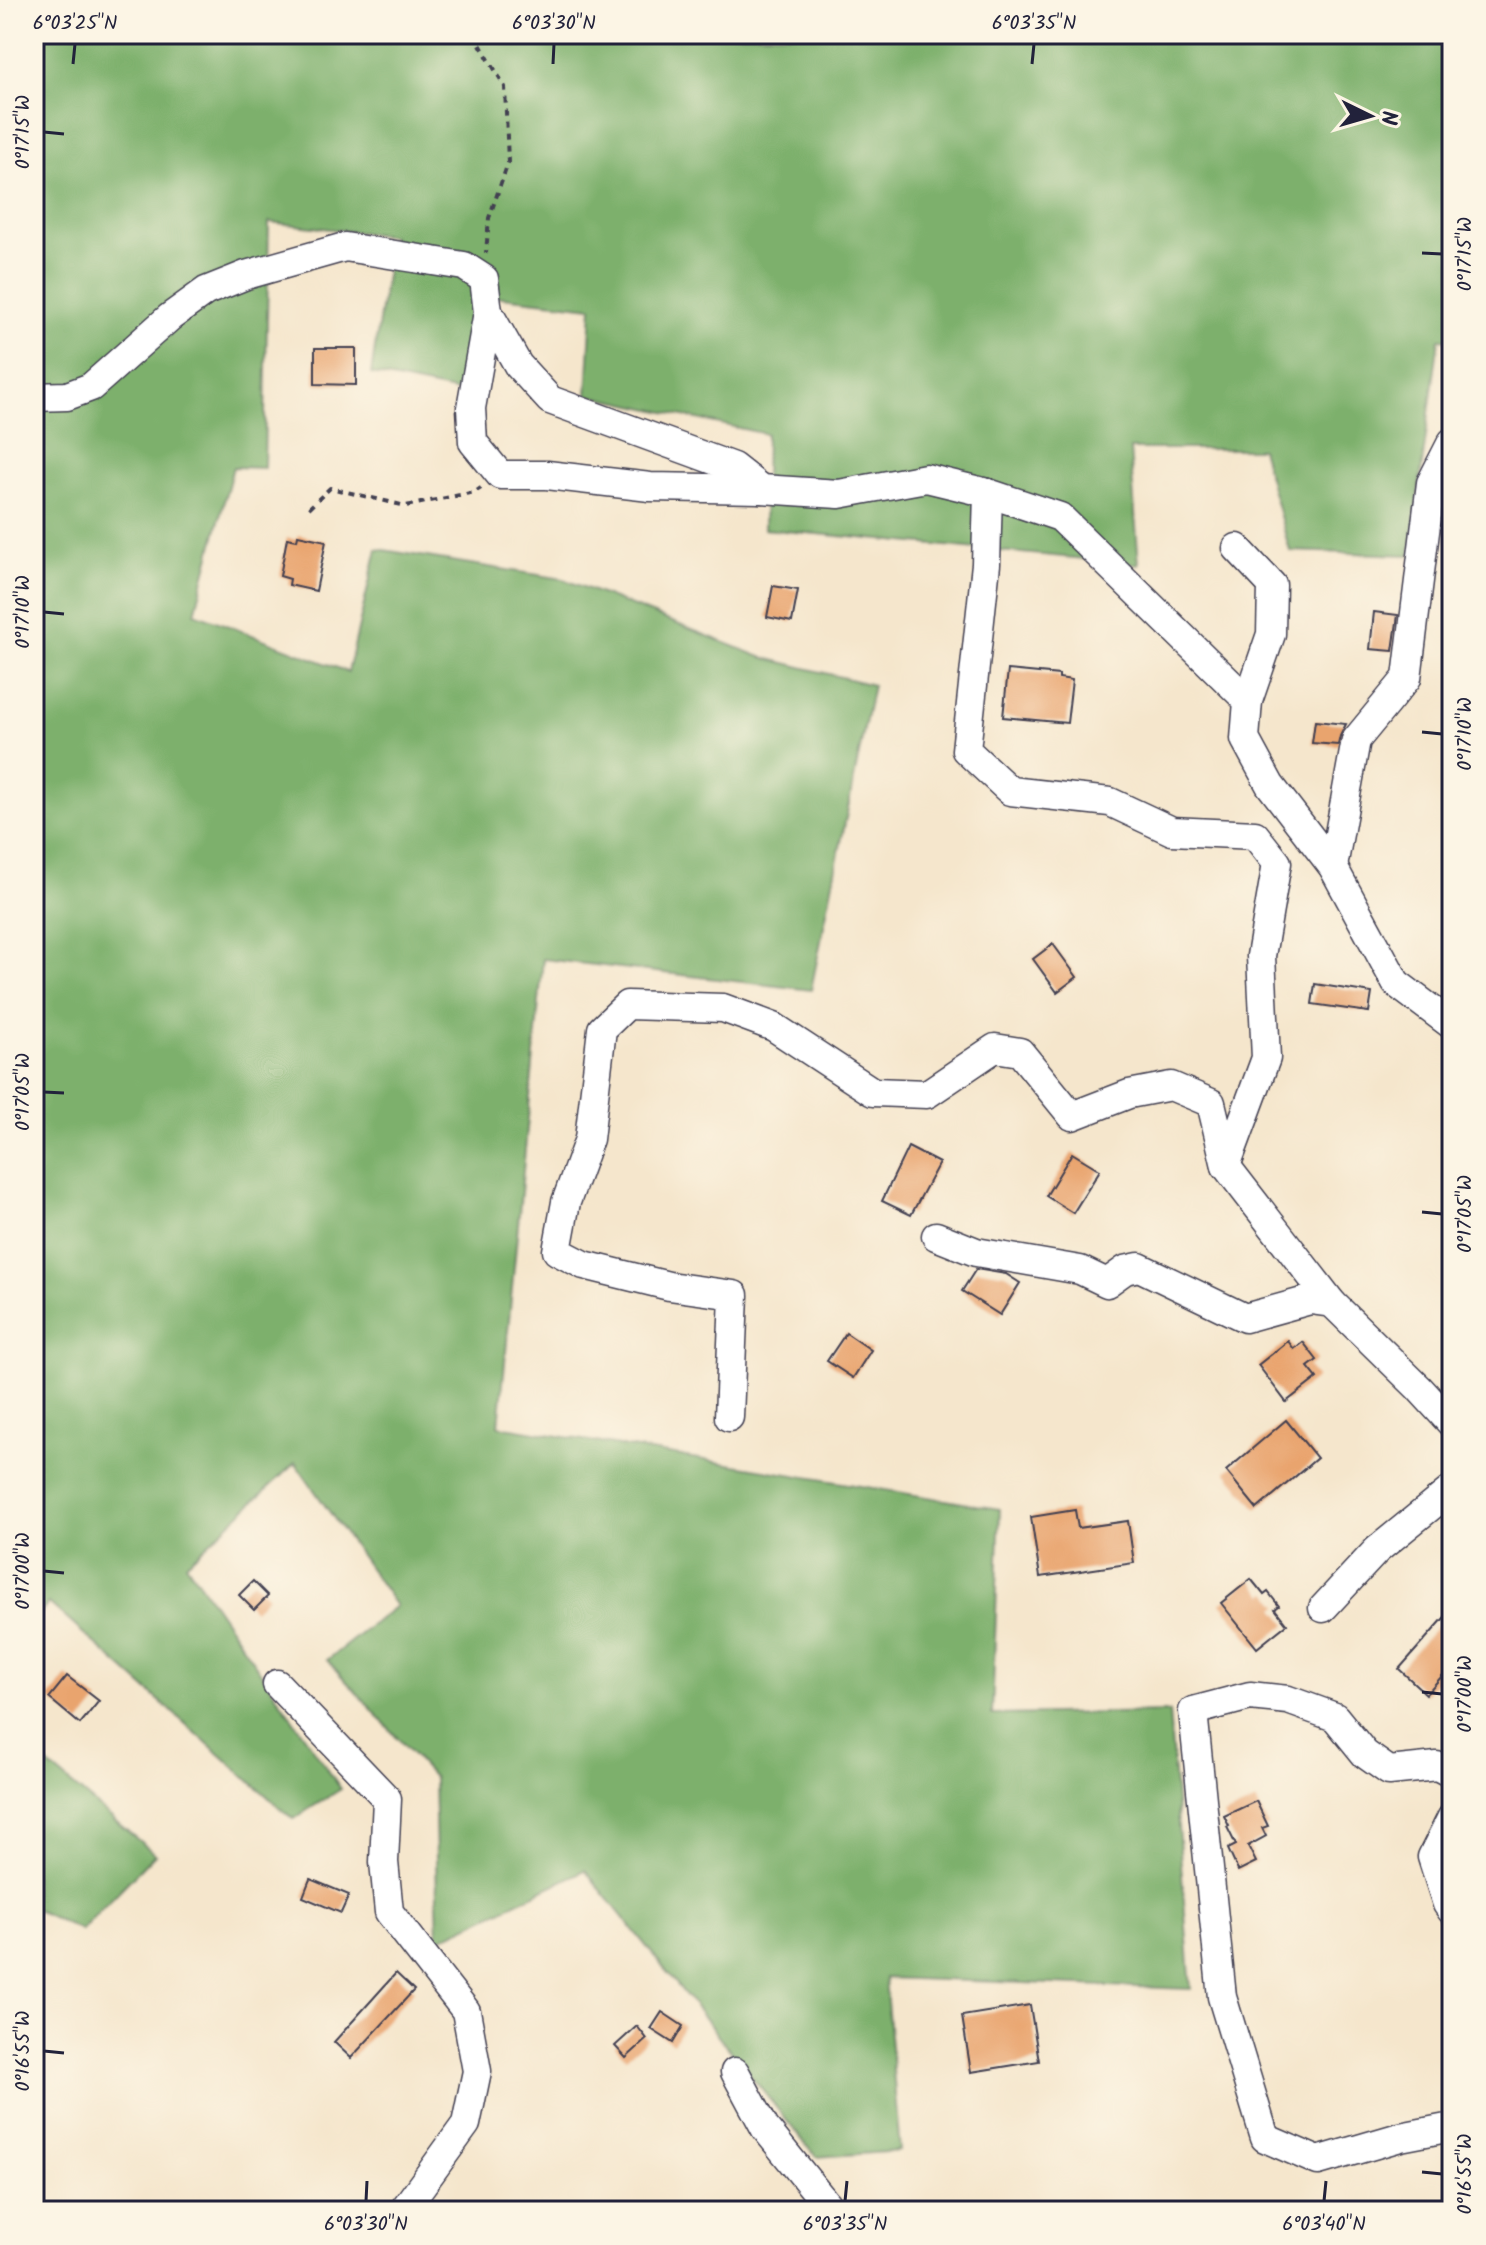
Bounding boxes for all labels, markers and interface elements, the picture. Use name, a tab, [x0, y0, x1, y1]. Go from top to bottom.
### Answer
text: 6°03'25"N	[33, 8, 117, 40]
text: 6°03'30"N	[512, 8, 596, 40]
text: 6°03'35"N	[992, 8, 1076, 40]
north arrow	[1330, 76, 1410, 156]
text: 0°17'15"W	[8, 95, 40, 169]
text: N	[1369, 109, 1405, 126]
text: 0°17'15"W	[1450, 217, 1482, 291]
text: 0°17'10"W	[8, 575, 40, 649]
text: 0°17'10"W	[1450, 697, 1482, 771]
text: 0°17'05"W	[8, 1053, 40, 1131]
text: 0°17'05"W	[1450, 1175, 1482, 1253]
text: 0°17'00"W	[8, 1532, 40, 1610]
text: 0°17'00"W	[1450, 1655, 1482, 1733]
text: 0°16'55"W	[8, 2011, 40, 2091]
text: 0°16'55"W	[1450, 2134, 1482, 2214]
text: 6°03'30"N	[324, 2209, 408, 2241]
text: 6°03'35"N	[803, 2209, 887, 2241]
text: 6°03'40"N	[1282, 2209, 1366, 2241]

